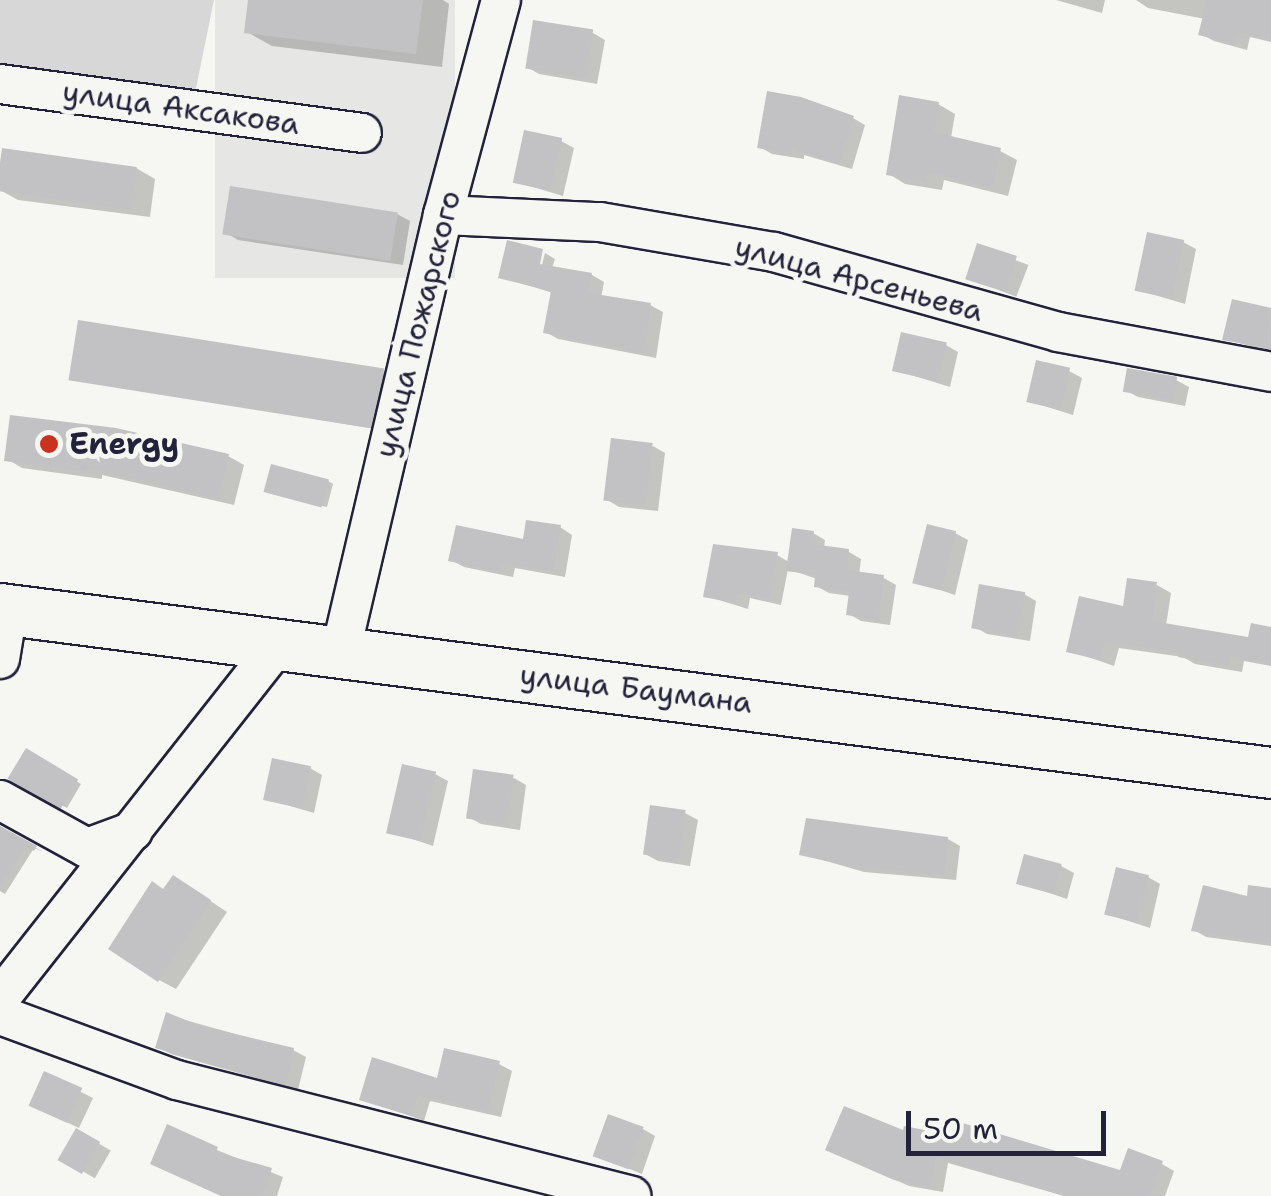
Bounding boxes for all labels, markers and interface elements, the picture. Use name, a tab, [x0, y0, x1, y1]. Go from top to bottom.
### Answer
street label: улица Аксакова	[60, 74, 302, 142]
street label: улица Пожарского	[367, 187, 469, 461]
street label: улица Арсеньева	[731, 229, 987, 329]
place label: Energy	[69, 426, 179, 462]
marker: Energy	[38, 433, 60, 455]
street label: улица Баумана	[518, 657, 754, 721]
scale bar	[911, 1091, 1111, 1153]
text: 50 m	[923, 1108, 998, 1149]

